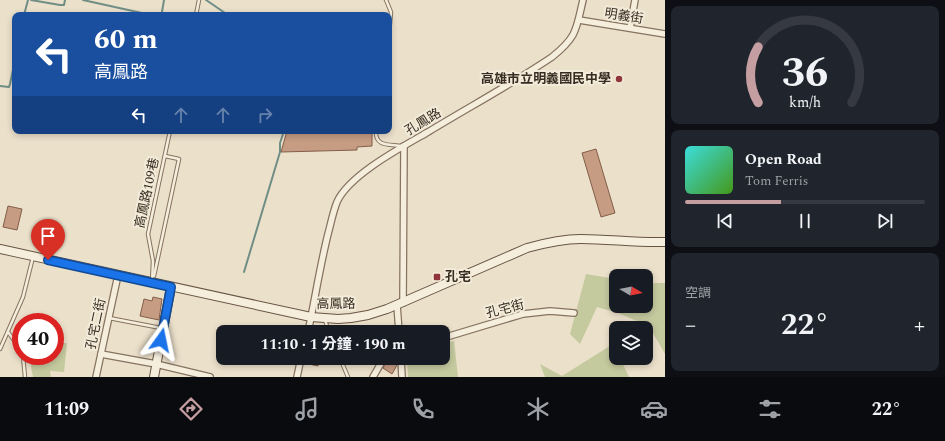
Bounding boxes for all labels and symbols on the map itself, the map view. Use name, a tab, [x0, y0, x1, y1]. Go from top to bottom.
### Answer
street label: 明義街	[603, 3, 645, 29]
place label: 高雄市立明義國民中學	[481, 69, 611, 89]
marker: 高雄市立明義國民中學	[614, 74, 624, 84]
street label: 孔鳳路	[401, 103, 445, 141]
street label: 高鳳路109巷	[130, 156, 164, 230]
pin	[31, 219, 65, 260]
place label: 孔宅	[445, 267, 471, 287]
north arrow	[609, 269, 653, 313]
marker: 孔宅	[432, 272, 442, 282]
street label: 高鳳路	[316, 294, 356, 314]
street label: 孔宅街	[484, 295, 526, 323]
street label: 孔宅二街	[81, 296, 111, 352]
speed limit sign: 40	[12, 313, 64, 365]
position arrow	[140, 319, 182, 361]

